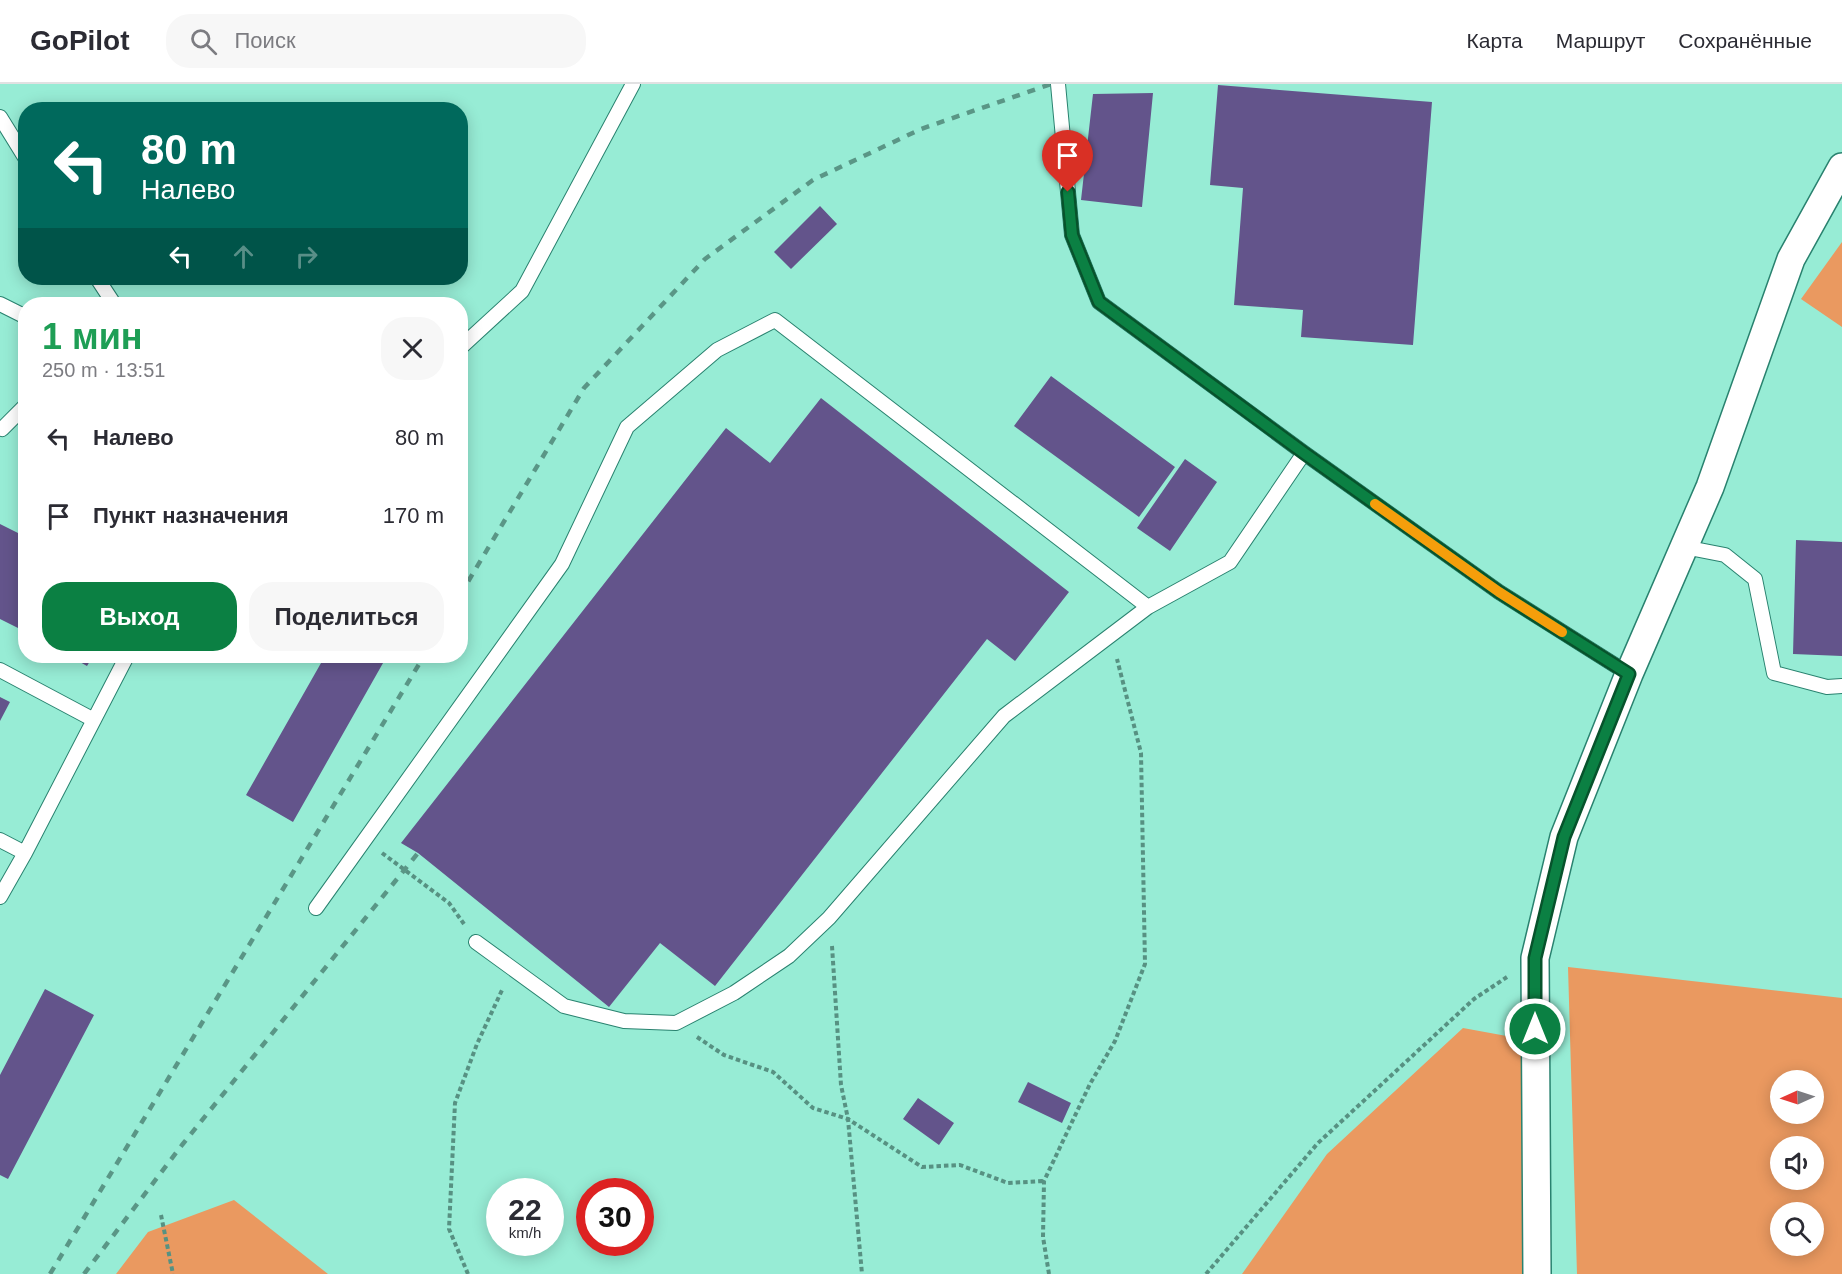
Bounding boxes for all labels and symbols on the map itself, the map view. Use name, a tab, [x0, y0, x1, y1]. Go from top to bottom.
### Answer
pin	[1042, 130, 1093, 192]
position arrow	[1503, 997, 1567, 1061]
north arrow	[1770, 1070, 1824, 1124]
speed limit sign: 30	[576, 1178, 654, 1256]

